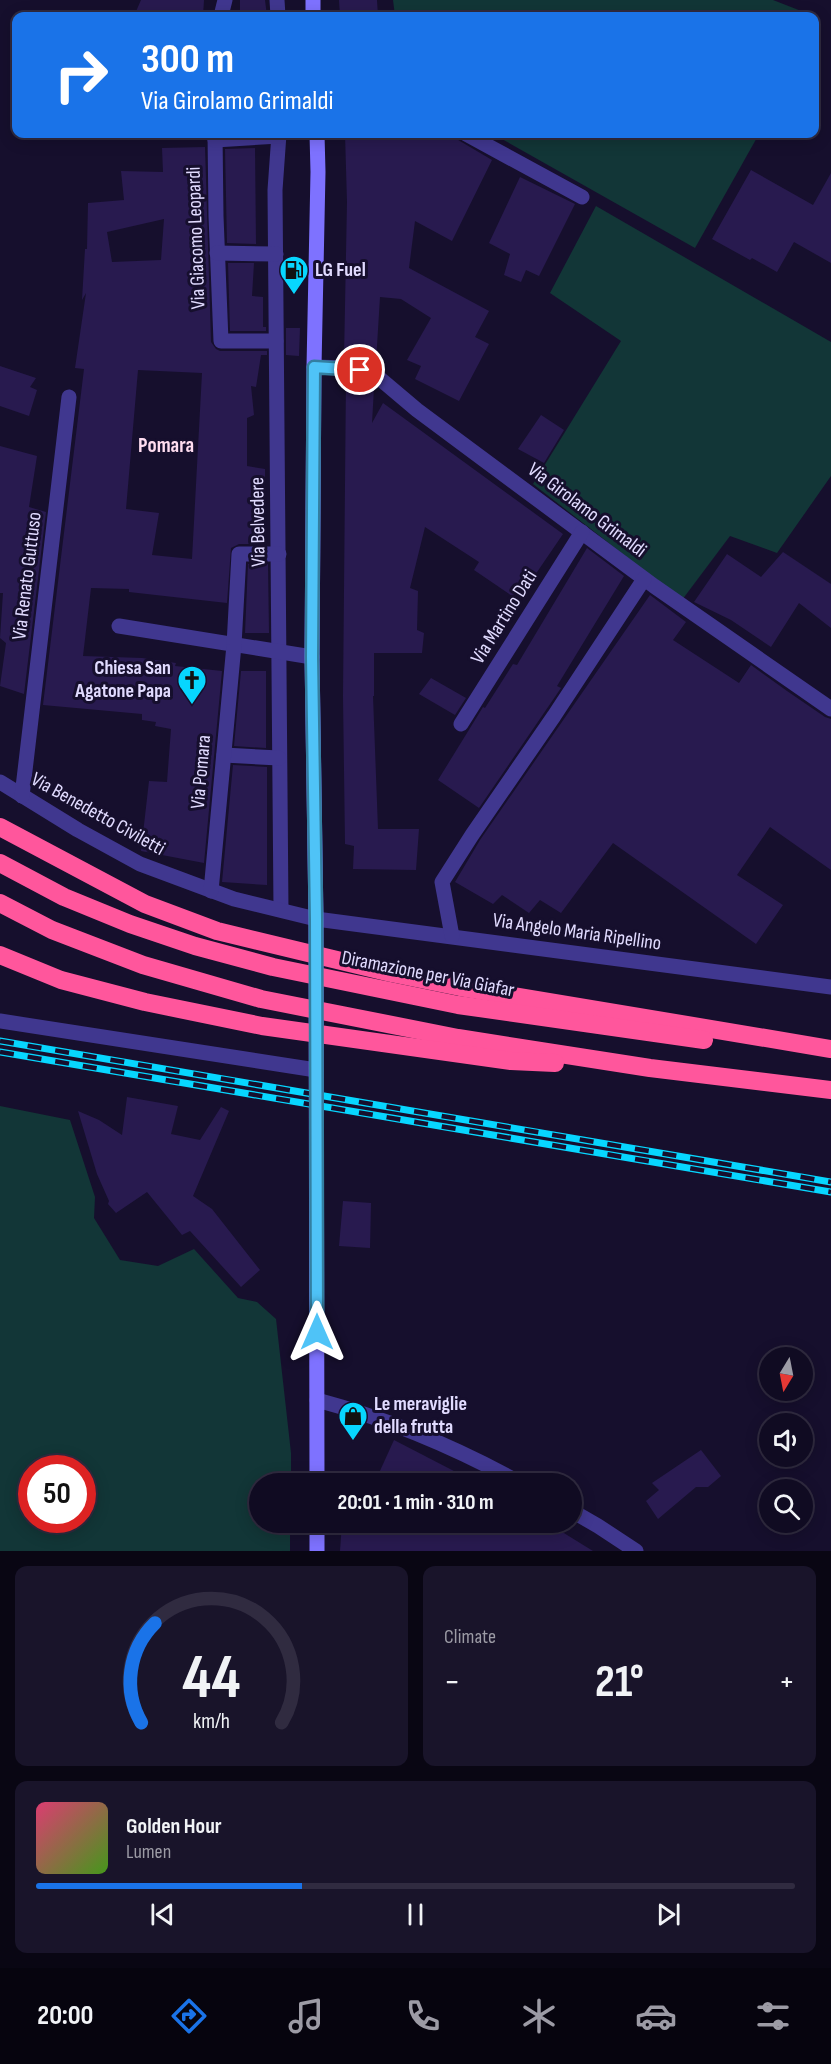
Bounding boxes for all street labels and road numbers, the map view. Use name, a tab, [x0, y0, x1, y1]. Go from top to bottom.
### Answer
street label: Via Giacomo Leopardi	[182, 166, 210, 310]
street label: Via Girolamo Grimaldi	[523, 458, 651, 562]
street label: Via Belvedere	[245, 477, 271, 567]
street label: Via Renato Guttuso	[7, 511, 47, 641]
street label: Via Martino Dati	[466, 566, 542, 668]
street label: Via Pomara	[186, 734, 216, 810]
street label: Via Benedetto Civiletti	[27, 767, 169, 861]
street label: Via Angelo Maria Ripellino	[491, 908, 663, 956]
street label: Diramazione per Via Giafar	[340, 945, 517, 1003]

